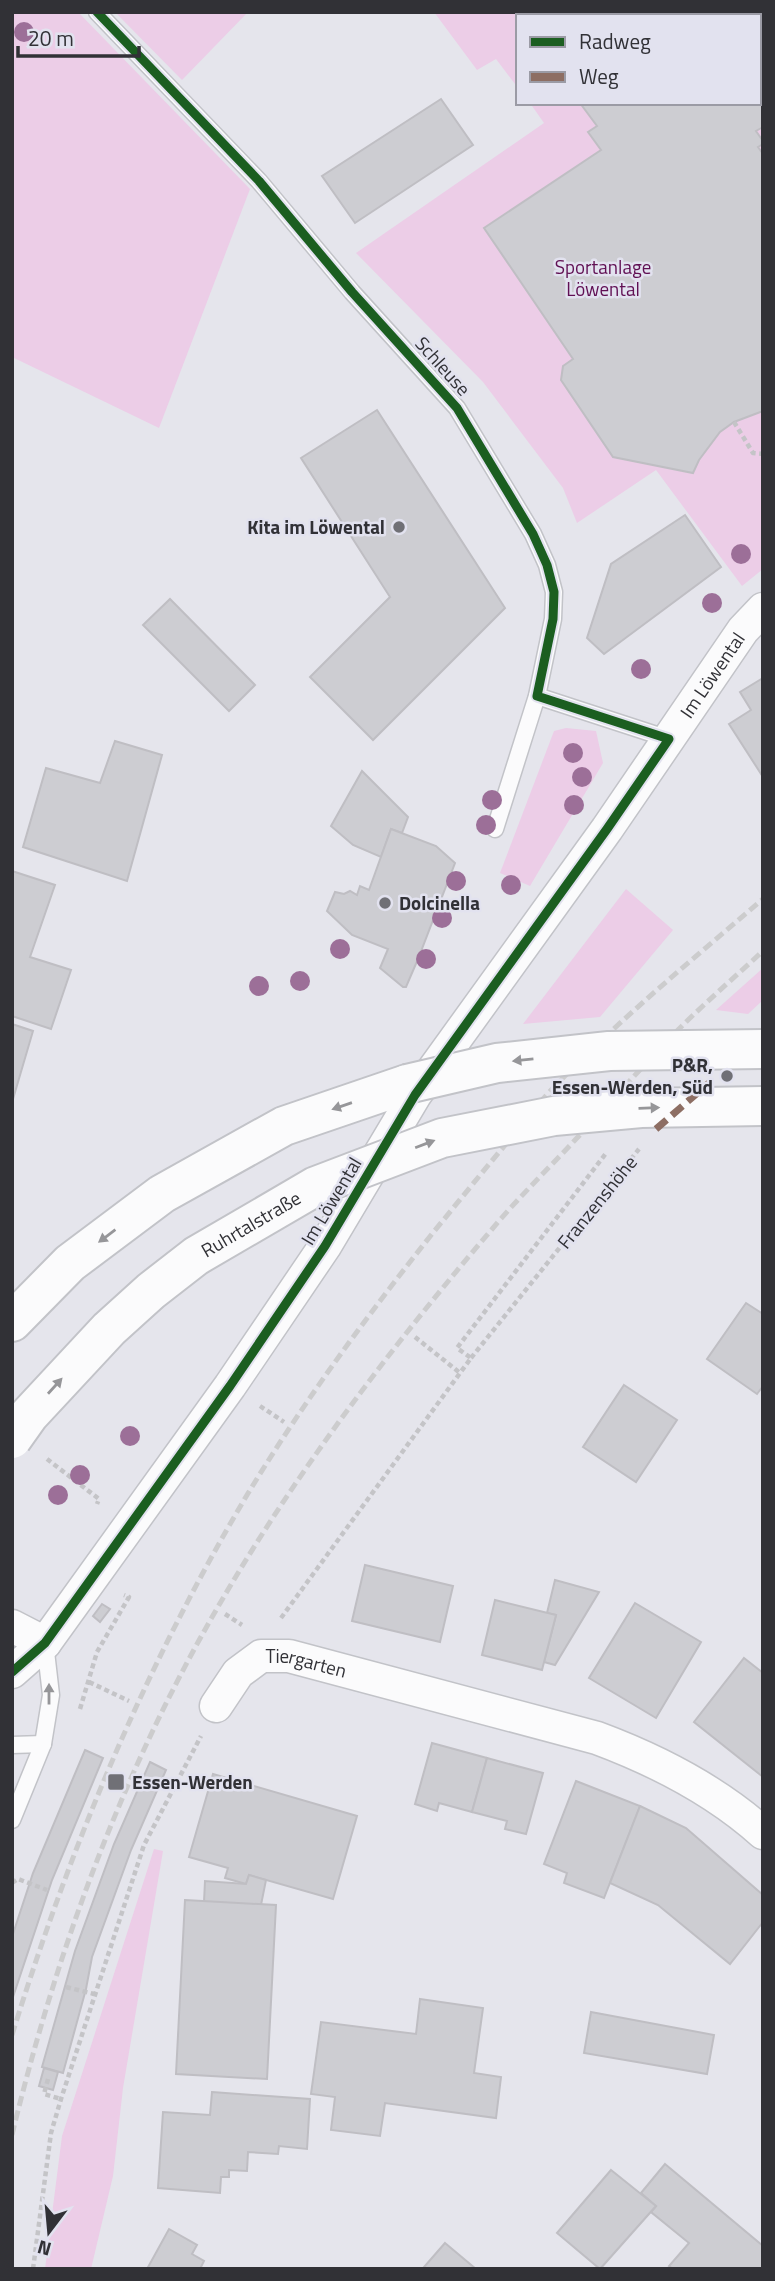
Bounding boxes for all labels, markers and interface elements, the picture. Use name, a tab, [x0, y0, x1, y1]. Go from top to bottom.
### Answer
scale bar	[18, 14, 138, 58]
legend	[516, 14, 761, 105]
text: 20 m	[28, 22, 74, 54]
text: Radweg	[579, 25, 651, 57]
text: Weg	[579, 60, 619, 92]
park label: Sportanlage Löwental	[555, 252, 651, 303]
street label: Schleuse	[409, 329, 478, 402]
place label: Kita im Löwental	[247, 512, 385, 541]
marker: Kita im Löwental	[391, 519, 407, 535]
street label: Im Löwental	[672, 626, 751, 724]
place label: Dolcinella	[399, 888, 480, 917]
marker: Dolcinella	[377, 895, 393, 911]
place label: P&R, Essen-Werden, Süd	[552, 1050, 713, 1101]
one-way arrow	[512, 1055, 534, 1066]
marker: P&R, Essen-Werden, Süd	[719, 1068, 735, 1084]
one-way arrow	[331, 1101, 352, 1112]
one-way arrow	[639, 1103, 661, 1114]
one-way arrow	[415, 1139, 436, 1150]
street label: Franzenshöhe	[550, 1149, 643, 1255]
street label: Im Löwental	[293, 1151, 368, 1250]
street label: Ruhrtalstraße	[195, 1183, 306, 1264]
one-way arrow	[98, 1228, 116, 1242]
one-way arrow	[47, 1378, 63, 1395]
street label: Tiergarten	[265, 1641, 350, 1685]
one-way arrow	[43, 1682, 55, 1704]
place label: Essen-Werden	[132, 1767, 253, 1796]
marker: Essen-Werden	[106, 1772, 126, 1792]
north arrow	[14, 2197, 84, 2267]
text: N	[34, 2233, 55, 2265]

